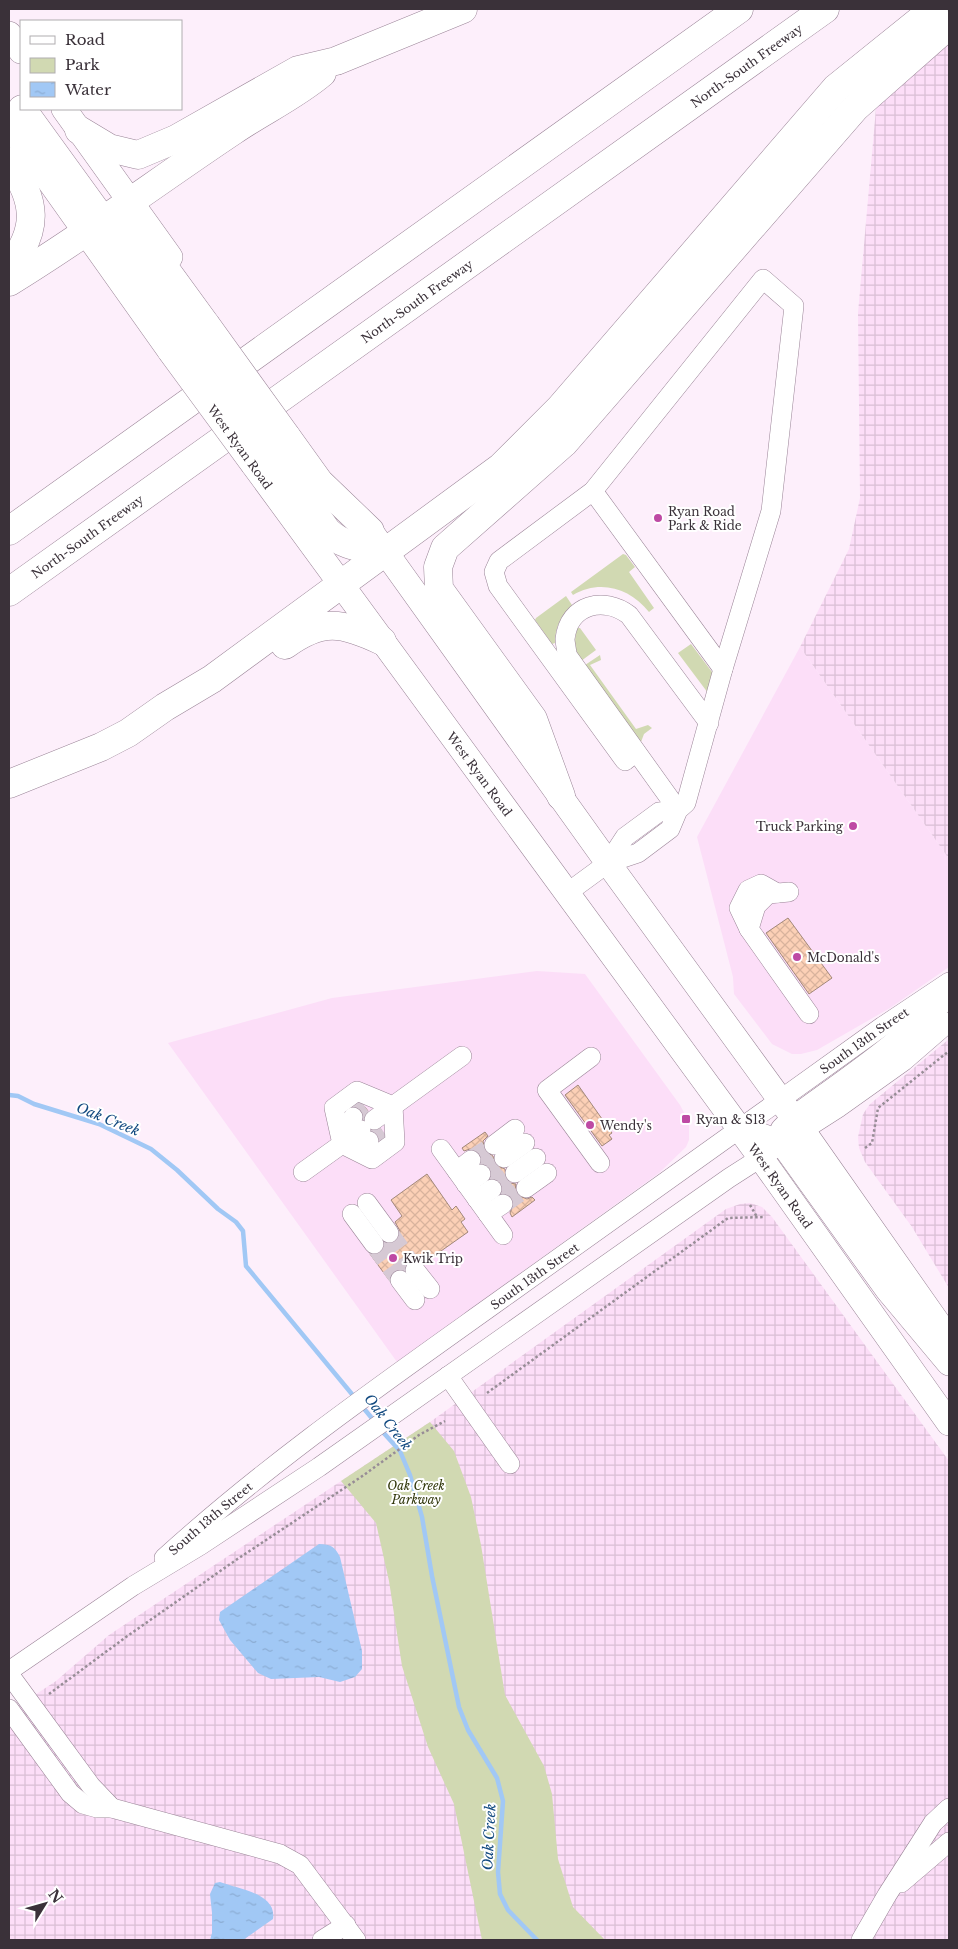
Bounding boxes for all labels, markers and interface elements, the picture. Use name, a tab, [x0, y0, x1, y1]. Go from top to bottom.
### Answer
legend	[20, 20, 182, 110]
street label: North-South Freeway	[687, 20, 805, 110]
text: Road	[65, 30, 105, 49]
text: Park	[65, 55, 101, 74]
text: Water	[64, 80, 112, 99]
street label: North-South Freeway	[358, 256, 476, 346]
street label: West Ryan Road	[204, 401, 276, 492]
street label: North-South Freeway	[28, 491, 146, 581]
place label: Ryan Road Park & Ride	[668, 504, 742, 533]
marker: Ryan Road Park & Ride	[652, 512, 664, 524]
street label: West Ryan Road	[443, 728, 516, 819]
place label: Truck Parking	[756, 819, 844, 834]
marker: Truck Parking	[847, 820, 859, 832]
place label: McDonald's	[807, 950, 879, 965]
marker: McDonald's	[791, 951, 803, 963]
street label: South 13th Street	[817, 1004, 911, 1077]
water label: Oak Creek	[74, 1098, 142, 1140]
place label: Ryan & S13	[696, 1112, 765, 1127]
marker: Ryan & S13	[680, 1113, 692, 1125]
place label: Wendy's	[599, 1118, 652, 1133]
marker: Wendy's	[584, 1119, 596, 1131]
street label: West Ryan Road	[745, 1140, 816, 1231]
street label: South 13th Street	[487, 1239, 582, 1312]
place label: Kwik Trip	[403, 1251, 463, 1266]
marker: Kwik Trip	[387, 1252, 399, 1264]
water label: Oak Creek	[360, 1390, 416, 1454]
street label: South 13th Street	[165, 1478, 255, 1558]
park label: Oak Creek Parkway	[387, 1478, 445, 1507]
water label: Oak Creek	[478, 1803, 500, 1871]
north arrow	[20, 1879, 70, 1929]
text: N	[44, 1886, 67, 1907]

